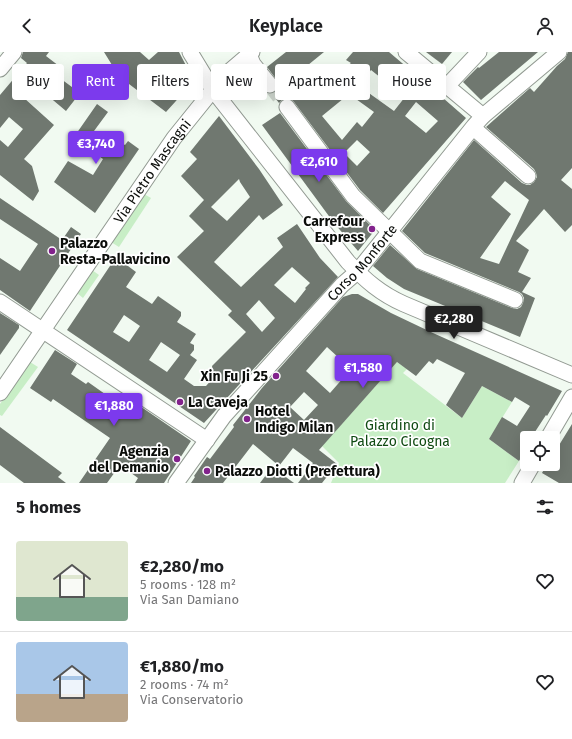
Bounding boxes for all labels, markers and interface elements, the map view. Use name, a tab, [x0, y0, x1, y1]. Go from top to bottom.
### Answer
icon: back	[16, 15, 38, 37]
text: Keyplace	[249, 15, 323, 37]
icon: person	[534, 15, 556, 37]
chip: Buy	[12, 64, 64, 100]
chip: Rent	[72, 64, 129, 100]
chip: Filters	[137, 64, 203, 100]
chip: New	[211, 64, 267, 100]
chip: Apartment	[275, 64, 370, 100]
chip: House	[378, 64, 446, 100]
street label: Via Pietro Mascagni	[110, 116, 195, 227]
pin: €3,740	[63, 131, 129, 165]
text: €3,740	[77, 136, 115, 151]
pin: €2,610	[286, 149, 352, 183]
text: €2,610	[300, 154, 338, 169]
place label: Carrefour Express	[303, 213, 364, 246]
street label: Corso Monforte	[324, 221, 401, 305]
marker: Carrefour Express	[367, 224, 377, 234]
place label: Palazzo Resta-Pallavicino	[60, 235, 170, 268]
marker: Palazzo Resta-Pallavicino	[47, 246, 57, 256]
pin: €2,280	[421, 306, 487, 340]
text: €2,280	[434, 311, 474, 326]
pin: €1,580	[330, 355, 396, 389]
text: €1,580	[344, 360, 382, 375]
place label: Xin Fu Ji 25	[199, 368, 268, 385]
marker: Xin Fu Ji 25	[271, 371, 281, 381]
pin: €1,880	[81, 393, 147, 427]
place label: La Caveja	[188, 394, 248, 411]
marker: La Caveja	[175, 397, 185, 407]
text: €1,880	[94, 398, 134, 413]
place label: Hotel Indigo Milan	[255, 403, 333, 436]
marker: Hotel Indigo Milan	[242, 414, 252, 424]
park label: Giardino di Palazzo Cicogna	[350, 417, 450, 450]
map controls	[520, 431, 560, 471]
button: locate	[520, 431, 560, 471]
place label: Agenzia del Demanio	[89, 443, 169, 476]
marker: Agenzia del Demanio	[172, 454, 182, 464]
place label: Palazzo Diotti (Prefettura)	[215, 463, 380, 480]
marker: Palazzo Diotti (Prefettura)	[202, 466, 212, 476]
icon: filters	[534, 496, 556, 518]
text: 5 homes	[16, 497, 81, 518]
text: €2,280/mo	[140, 556, 224, 577]
icon: home	[48, 557, 96, 605]
icon: heart	[534, 570, 556, 592]
text: 5 rooms · 128 m²	[140, 577, 236, 592]
text: Via San Damiano	[140, 592, 239, 607]
text: €1,880/mo	[140, 656, 224, 677]
icon: home	[48, 658, 96, 706]
icon: heart	[534, 671, 556, 693]
text: 2 rooms · 74 m²	[140, 677, 229, 692]
text: Via Conservatorio	[140, 692, 243, 707]

